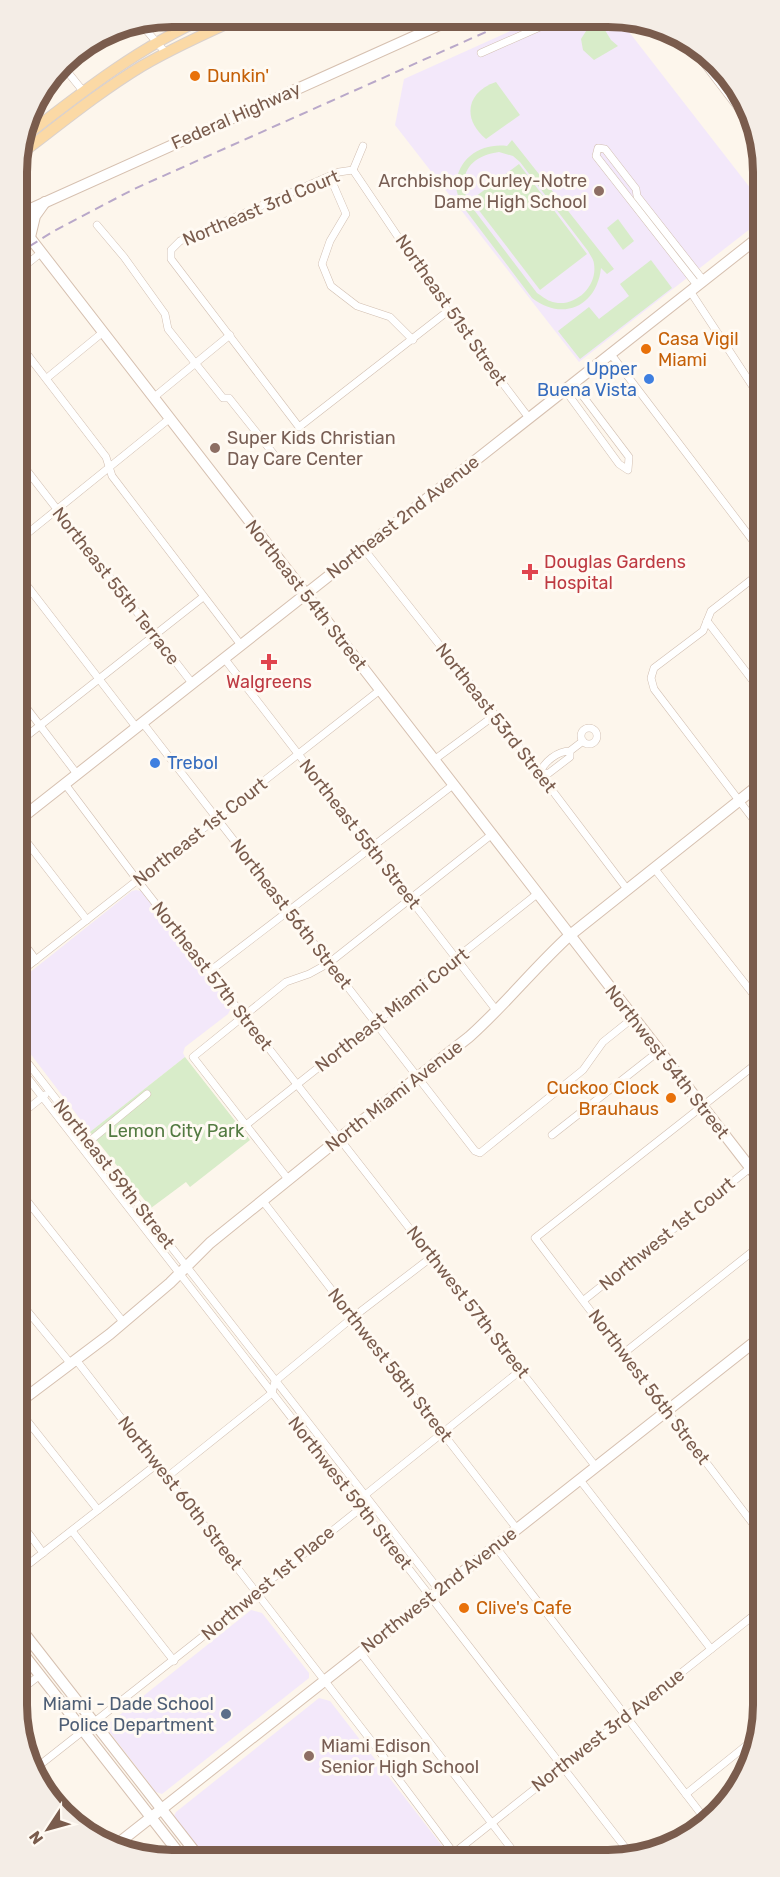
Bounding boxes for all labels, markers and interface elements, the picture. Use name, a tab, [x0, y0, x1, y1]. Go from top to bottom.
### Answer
place label: Dunkin'	[207, 65, 269, 87]
marker: Dunkin'	[188, 69, 202, 83]
street label: Federal Highway	[168, 78, 304, 154]
street label: Northeast 3rd Court	[179, 165, 343, 251]
place label: Archbishop Curley-Notre Dame High School	[378, 170, 587, 213]
marker: Archbishop Curley-Notre Dame High School	[592, 184, 606, 198]
street label: Northeast 51st Street	[391, 230, 511, 390]
place label: Casa Vigil Miami	[658, 328, 739, 371]
marker: Casa Vigil Miami	[639, 342, 653, 356]
place label: Upper Buena Vista	[537, 358, 637, 401]
marker: Upper Buena Vista	[642, 372, 656, 386]
place label: Super Kids Christian Day Care Center	[227, 427, 396, 470]
marker: Super Kids Christian Day Care Center	[208, 441, 222, 455]
street label: Northeast 2nd Avenue	[322, 451, 484, 583]
street label: Northeast 55th Terrace	[48, 503, 184, 669]
street label: Northeast 54th Street	[240, 515, 372, 675]
place label: Douglas Gardens Hospital	[544, 551, 686, 594]
marker: Douglas Gardens Hospital	[521, 563, 539, 581]
street label: Northeast 53rd Street	[431, 639, 561, 797]
marker: Walgreens	[262, 655, 276, 669]
place label: Walgreens	[226, 671, 312, 693]
place label: Trebol	[167, 752, 218, 774]
street label: Northeast 55th Street	[295, 755, 425, 913]
marker: Trebol	[148, 756, 162, 770]
street label: Northeast 1st Court	[129, 773, 271, 891]
street label: Northeast 56th Street	[226, 835, 356, 993]
street label: Northeast 57th Street	[147, 897, 277, 1055]
street label: Northeast Miami Court	[311, 943, 473, 1077]
street label: Northwest 54th Street	[600, 981, 734, 1143]
street label: North Miami Avenue	[321, 1036, 467, 1156]
place label: Cuckoo Clock Brauhaus	[546, 1077, 660, 1120]
marker: Cuckoo Clock Brauhaus	[664, 1091, 678, 1105]
street label: Northeast 59th Street	[49, 1095, 179, 1253]
park label: Lemon City Park	[108, 1120, 245, 1142]
street label: Northwest 1st Court	[595, 1173, 739, 1295]
street label: Northwest 57th Street	[402, 1222, 534, 1382]
street label: Northwest 58th Street	[323, 1284, 457, 1446]
street label: Northwest 56th Street	[584, 1305, 714, 1469]
street label: Northwest 60th Street	[113, 1412, 247, 1574]
street label: Northwest 59th Street	[283, 1412, 417, 1574]
street label: Northwest 1st Place	[197, 1521, 339, 1645]
street label: Northwest 2nd Avenue	[357, 1522, 521, 1658]
place label: Clive's Cafe	[476, 1597, 572, 1619]
marker: Clive's Cafe	[457, 1601, 471, 1615]
street label: Northwest 3rd Avenue	[527, 1664, 689, 1796]
place label: Miami - Dade School Police Department	[43, 1693, 214, 1736]
marker: Miami - Dade School Police Department	[219, 1707, 233, 1721]
place label: Miami Edison Senior High School	[321, 1735, 479, 1778]
marker: Miami Edison Senior High School	[302, 1749, 316, 1763]
north arrow	[18, 1799, 78, 1859]
text: N	[25, 1827, 47, 1848]

